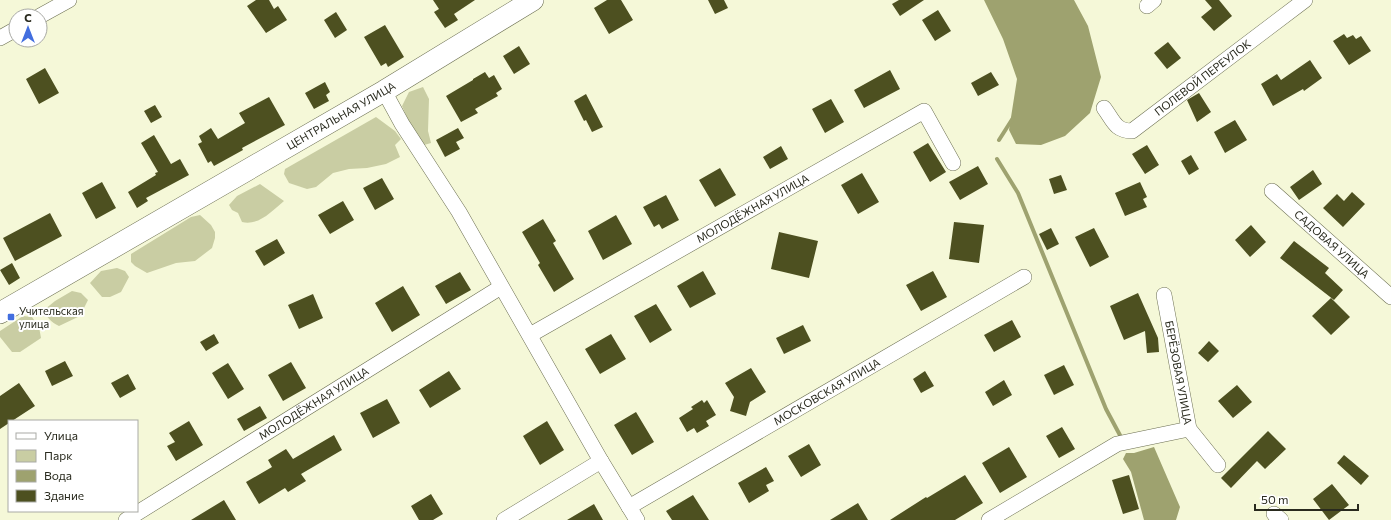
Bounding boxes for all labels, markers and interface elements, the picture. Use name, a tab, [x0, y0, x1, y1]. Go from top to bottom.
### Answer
north arrow	[8, 8, 48, 48]
text: С	[24, 11, 32, 24]
street label: ПОЛЕВОЙ ПЕРЕУЛОК	[1152, 36, 1254, 118]
street label: ЦЕНТРАЛЬНАЯ УЛИЦА	[284, 78, 398, 152]
street label: МОЛОДЁЖНАЯ УЛИЦА	[694, 171, 811, 245]
street label: САДОВАЯ УЛИЦА	[1292, 207, 1373, 281]
place label: Учительская улица	[19, 304, 84, 330]
marker: Учительская улица	[6, 312, 16, 322]
street label: БЕРЁЗОВАЯ УЛИЦА	[1163, 320, 1195, 426]
street label: МОСКОВСКАЯ УЛИЦА	[771, 355, 883, 427]
street label: МОЛОДЁЖНАЯ УЛИЦА	[256, 364, 371, 442]
legend	[8, 420, 138, 512]
text: Улица	[44, 428, 78, 442]
text: Парк	[44, 448, 73, 462]
text: Вода	[44, 468, 72, 482]
scale bar	[1255, 486, 1358, 512]
text: Здание	[44, 488, 84, 502]
text: 50 m	[1261, 492, 1289, 506]

